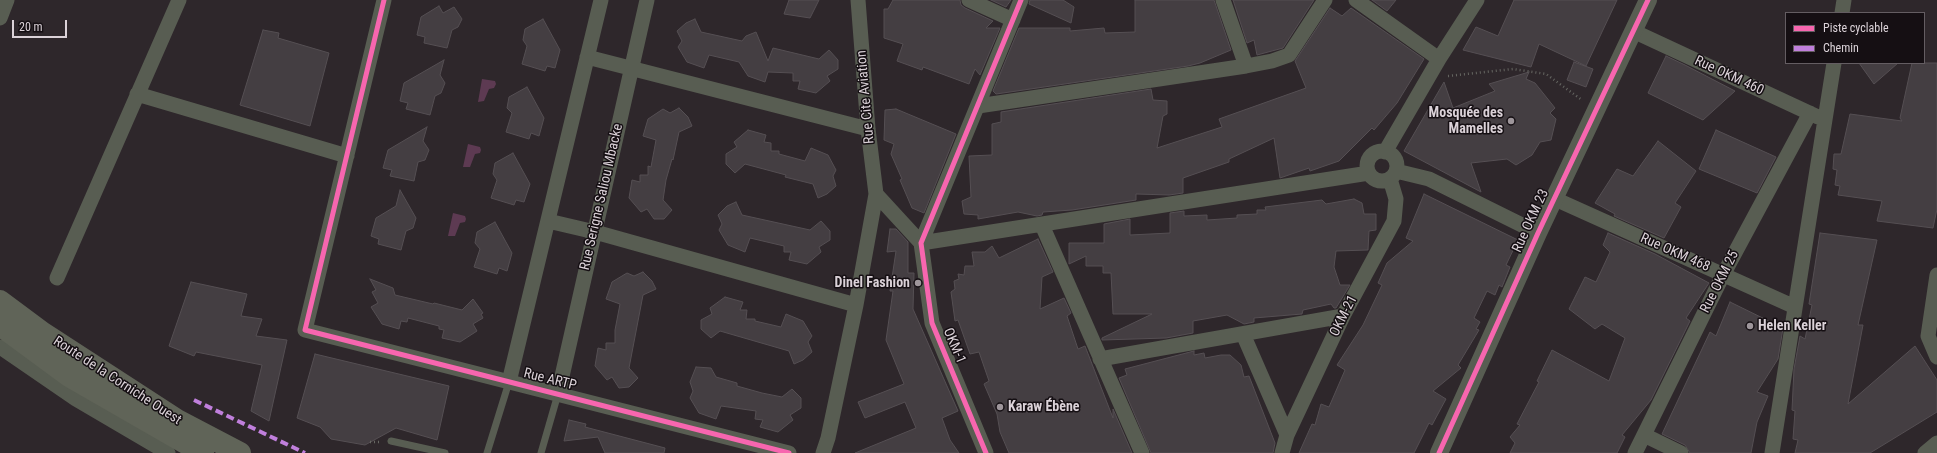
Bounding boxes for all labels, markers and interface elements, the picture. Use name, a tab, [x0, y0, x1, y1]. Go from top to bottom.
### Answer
scale bar	[14, 12, 69, 38]
legend	[1785, 12, 1925, 64]
text: 20 m	[19, 20, 43, 34]
text: Piste cyclable	[1823, 21, 1889, 35]
text: Chemin	[1823, 41, 1859, 55]
street label: Rue Cite Aviation	[854, 50, 878, 144]
street label: Rue OKM 460	[1692, 53, 1766, 99]
place label: Mosquée des Mamelles	[1429, 105, 1503, 138]
marker: Mosquée des Mamelles	[1506, 116, 1516, 126]
street label: Rue Serigne Saliou Mbacke	[577, 122, 627, 272]
street label: Rue OKM 23	[1509, 187, 1553, 255]
street label: Rue OKM 468	[1638, 230, 1712, 276]
street label: Rue OKM 25	[1697, 248, 1743, 316]
place label: Dinel Fashion	[835, 275, 910, 291]
marker: Dinel Fashion	[913, 278, 923, 288]
street label: OKM-21	[1327, 293, 1361, 339]
place label: Helen Keller	[1758, 318, 1826, 334]
marker: Helen Keller	[1745, 321, 1755, 331]
street label: OKM-1	[939, 326, 969, 366]
street label: Route de la Corniche Ouest	[50, 333, 184, 429]
street label: Rue ARTP	[522, 365, 578, 395]
place label: Karaw Ébène	[1008, 399, 1080, 415]
marker: Karaw Ébène	[995, 402, 1005, 412]

